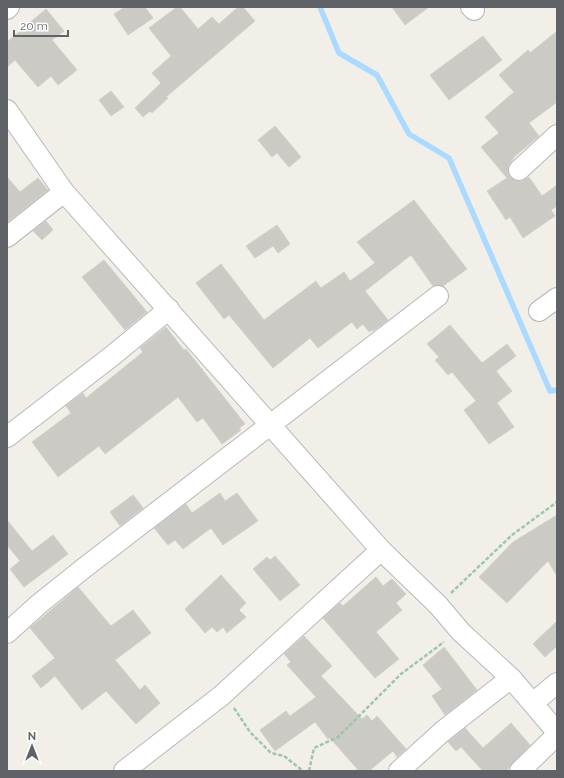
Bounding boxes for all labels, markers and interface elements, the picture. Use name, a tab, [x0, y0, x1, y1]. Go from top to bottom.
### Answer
scale bar	[14, 12, 68, 38]
text: 20 m	[20, 19, 48, 33]
north arrow	[12, 726, 52, 766]
text: N	[28, 730, 36, 743]

